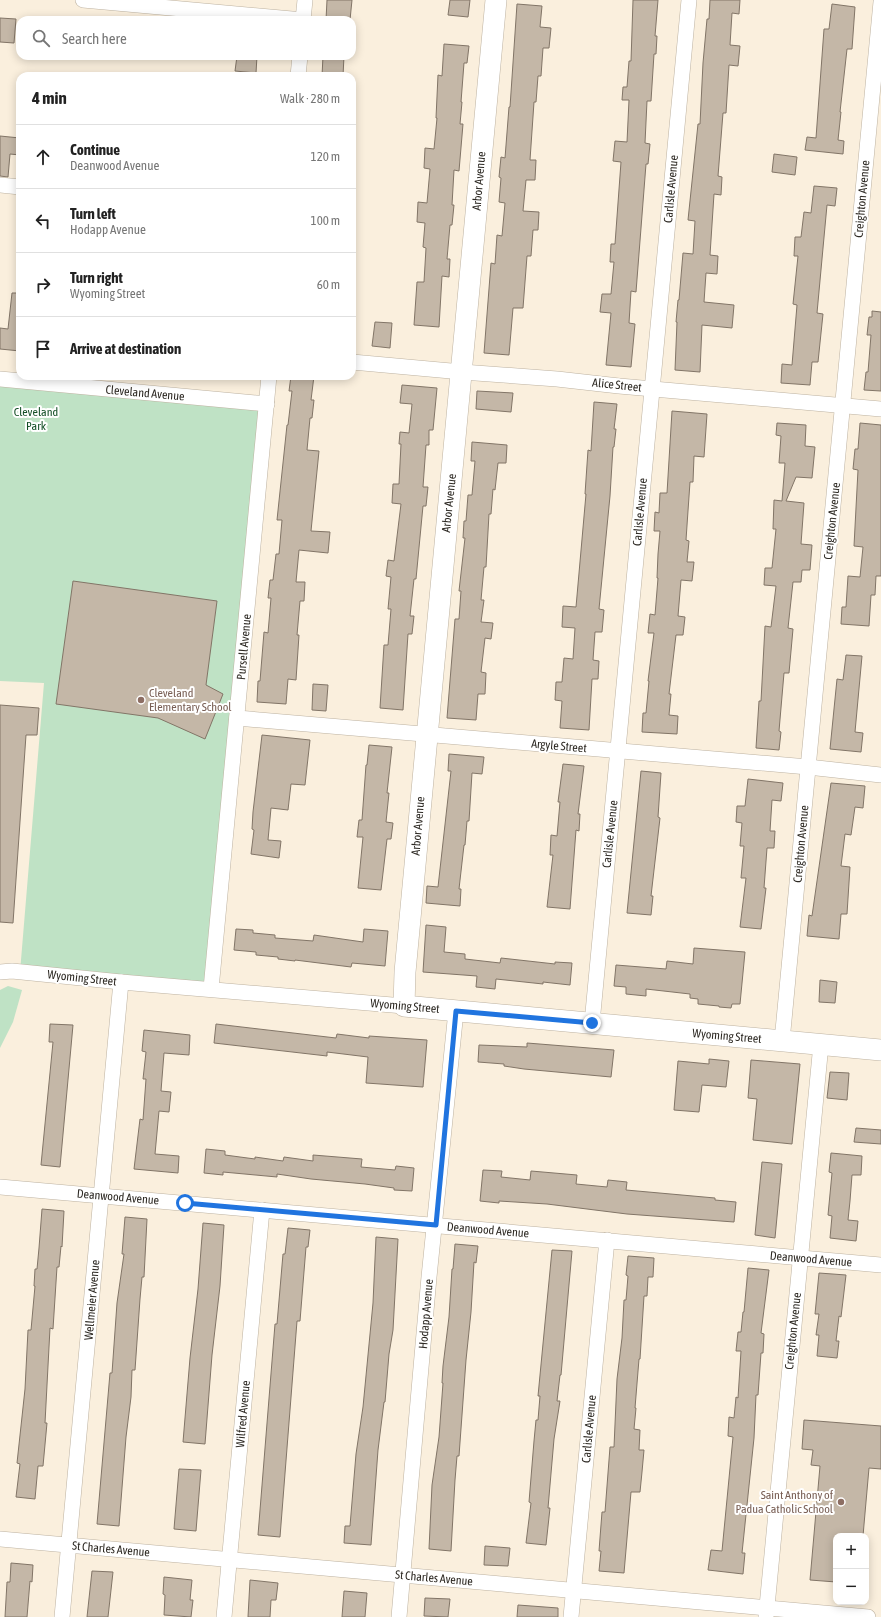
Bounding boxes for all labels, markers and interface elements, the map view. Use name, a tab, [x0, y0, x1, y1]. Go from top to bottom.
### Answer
search box	[16, 16, 356, 60]
icon: search	[30, 27, 52, 49]
text: Search here	[62, 30, 127, 47]
text: 4 min	[32, 88, 67, 108]
text: Walk · 280 m	[280, 91, 340, 106]
text: Continue	[70, 141, 120, 158]
icon: ahead	[32, 146, 54, 168]
text: 120 m	[311, 149, 340, 164]
street label: Arbor Avenue	[469, 151, 489, 211]
street label: Carlisle Avenue	[661, 154, 681, 224]
text: Deanwood Avenue	[70, 158, 159, 173]
street label: Creighton Avenue	[852, 160, 872, 238]
text: Turn left	[70, 205, 116, 222]
icon: left	[32, 210, 54, 232]
text: 100 m	[311, 213, 340, 228]
text: Hodapp Avenue	[70, 222, 146, 237]
text: Turn right	[70, 269, 123, 286]
icon: right	[32, 274, 54, 296]
text: 60 m	[317, 277, 340, 292]
text: Wyoming Street	[70, 286, 145, 301]
icon: arrive	[32, 338, 54, 360]
text: Arrive at destination	[70, 340, 181, 357]
street label: Alice Street	[592, 375, 643, 395]
street label: Cleveland Avenue	[105, 383, 185, 403]
park label: Cleveland Park	[14, 405, 58, 433]
street label: Arbor Avenue	[439, 473, 459, 533]
street label: Carlisle Avenue	[630, 477, 650, 547]
street label: Creighton Avenue	[821, 482, 843, 560]
street label: Pursell Avenue	[234, 613, 254, 681]
place label: Cleveland Elementary School	[149, 686, 232, 714]
marker: Cleveland Elementary School	[136, 695, 146, 705]
street label: Argyle Street	[531, 737, 588, 755]
street label: Arbor Avenue	[408, 796, 428, 856]
street label: Carlisle Avenue	[599, 799, 621, 869]
street label: Creighton Avenue	[791, 805, 811, 883]
street label: Wyoming Street	[47, 967, 118, 989]
street label: Wyoming Street	[370, 996, 441, 1016]
route end	[583, 1014, 601, 1032]
street label: Wyoming Street	[692, 1026, 763, 1046]
street label: Deanwood Avenue	[76, 1186, 160, 1208]
route start	[176, 1194, 194, 1212]
street label: Deanwood Avenue	[446, 1219, 530, 1241]
street label: Deanwood Avenue	[769, 1248, 853, 1270]
street label: Wellmeier Avenue	[82, 1259, 102, 1341]
street label: Hodapp Avenue	[416, 1278, 436, 1350]
street label: Creighton Avenue	[782, 1292, 804, 1370]
street label: Wilfred Avenue	[233, 1380, 253, 1448]
street label: Carlisle Avenue	[579, 1394, 599, 1464]
place label: Saint Anthony of Padua Catholic School	[735, 1488, 834, 1516]
marker: Saint Anthony of Padua Catholic School	[836, 1497, 846, 1507]
map controls	[833, 1533, 869, 1605]
button: +	[833, 1533, 869, 1569]
street label: St Charles Avenue	[71, 1539, 151, 1559]
street label: St Charles Avenue	[394, 1568, 474, 1588]
button: −	[833, 1569, 869, 1605]

